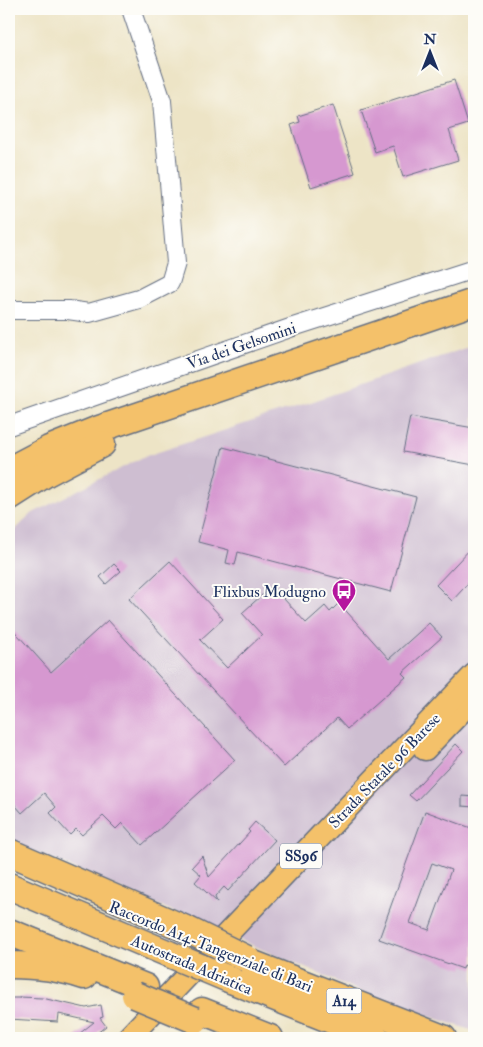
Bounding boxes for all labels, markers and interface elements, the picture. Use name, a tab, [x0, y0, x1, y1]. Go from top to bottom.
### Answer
north arrow	[406, 28, 456, 78]
text: N	[423, 31, 437, 48]
street label: Via dei Gelsomini	[184, 318, 299, 374]
bus stop icon: Flixbus Modugno	[331, 578, 357, 612]
place label: Flixbus Modugno	[213, 582, 326, 602]
street label: Strada Statale 96 Barese	[325, 709, 445, 832]
road number: SS96	[280, 844, 322, 868]
street label: Raccordo A14-Tangenziale di Bari	[106, 897, 315, 997]
street label: Autostrada Adriatica	[127, 930, 255, 1000]
road number: A14	[326, 988, 362, 1014]

